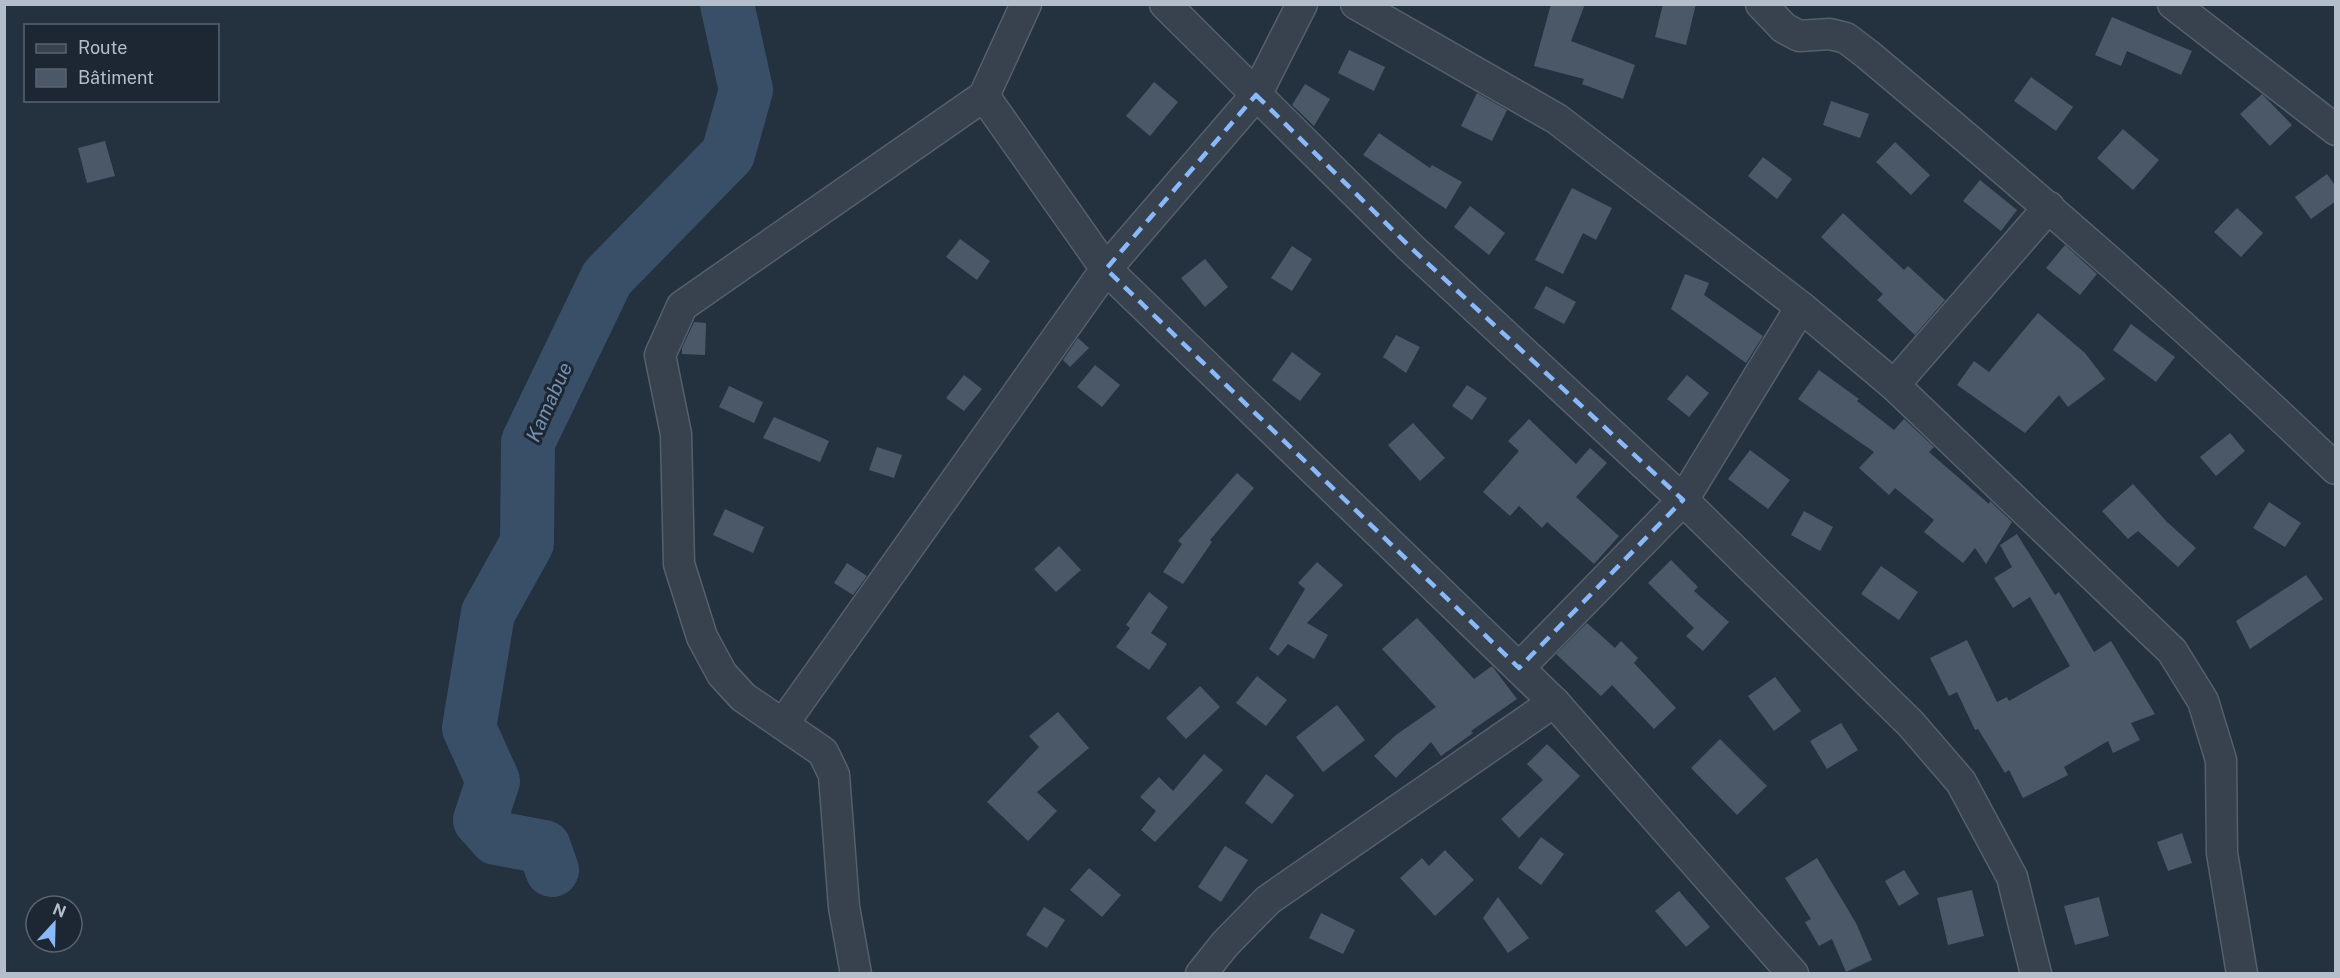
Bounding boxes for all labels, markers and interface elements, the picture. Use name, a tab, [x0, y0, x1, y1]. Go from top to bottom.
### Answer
legend	[24, 24, 219, 102]
text: Route	[78, 37, 127, 58]
text: Bâtiment	[78, 67, 154, 88]
water label: Kamabue	[521, 358, 577, 445]
north arrow	[24, 894, 84, 954]
text: N	[50, 899, 69, 922]

